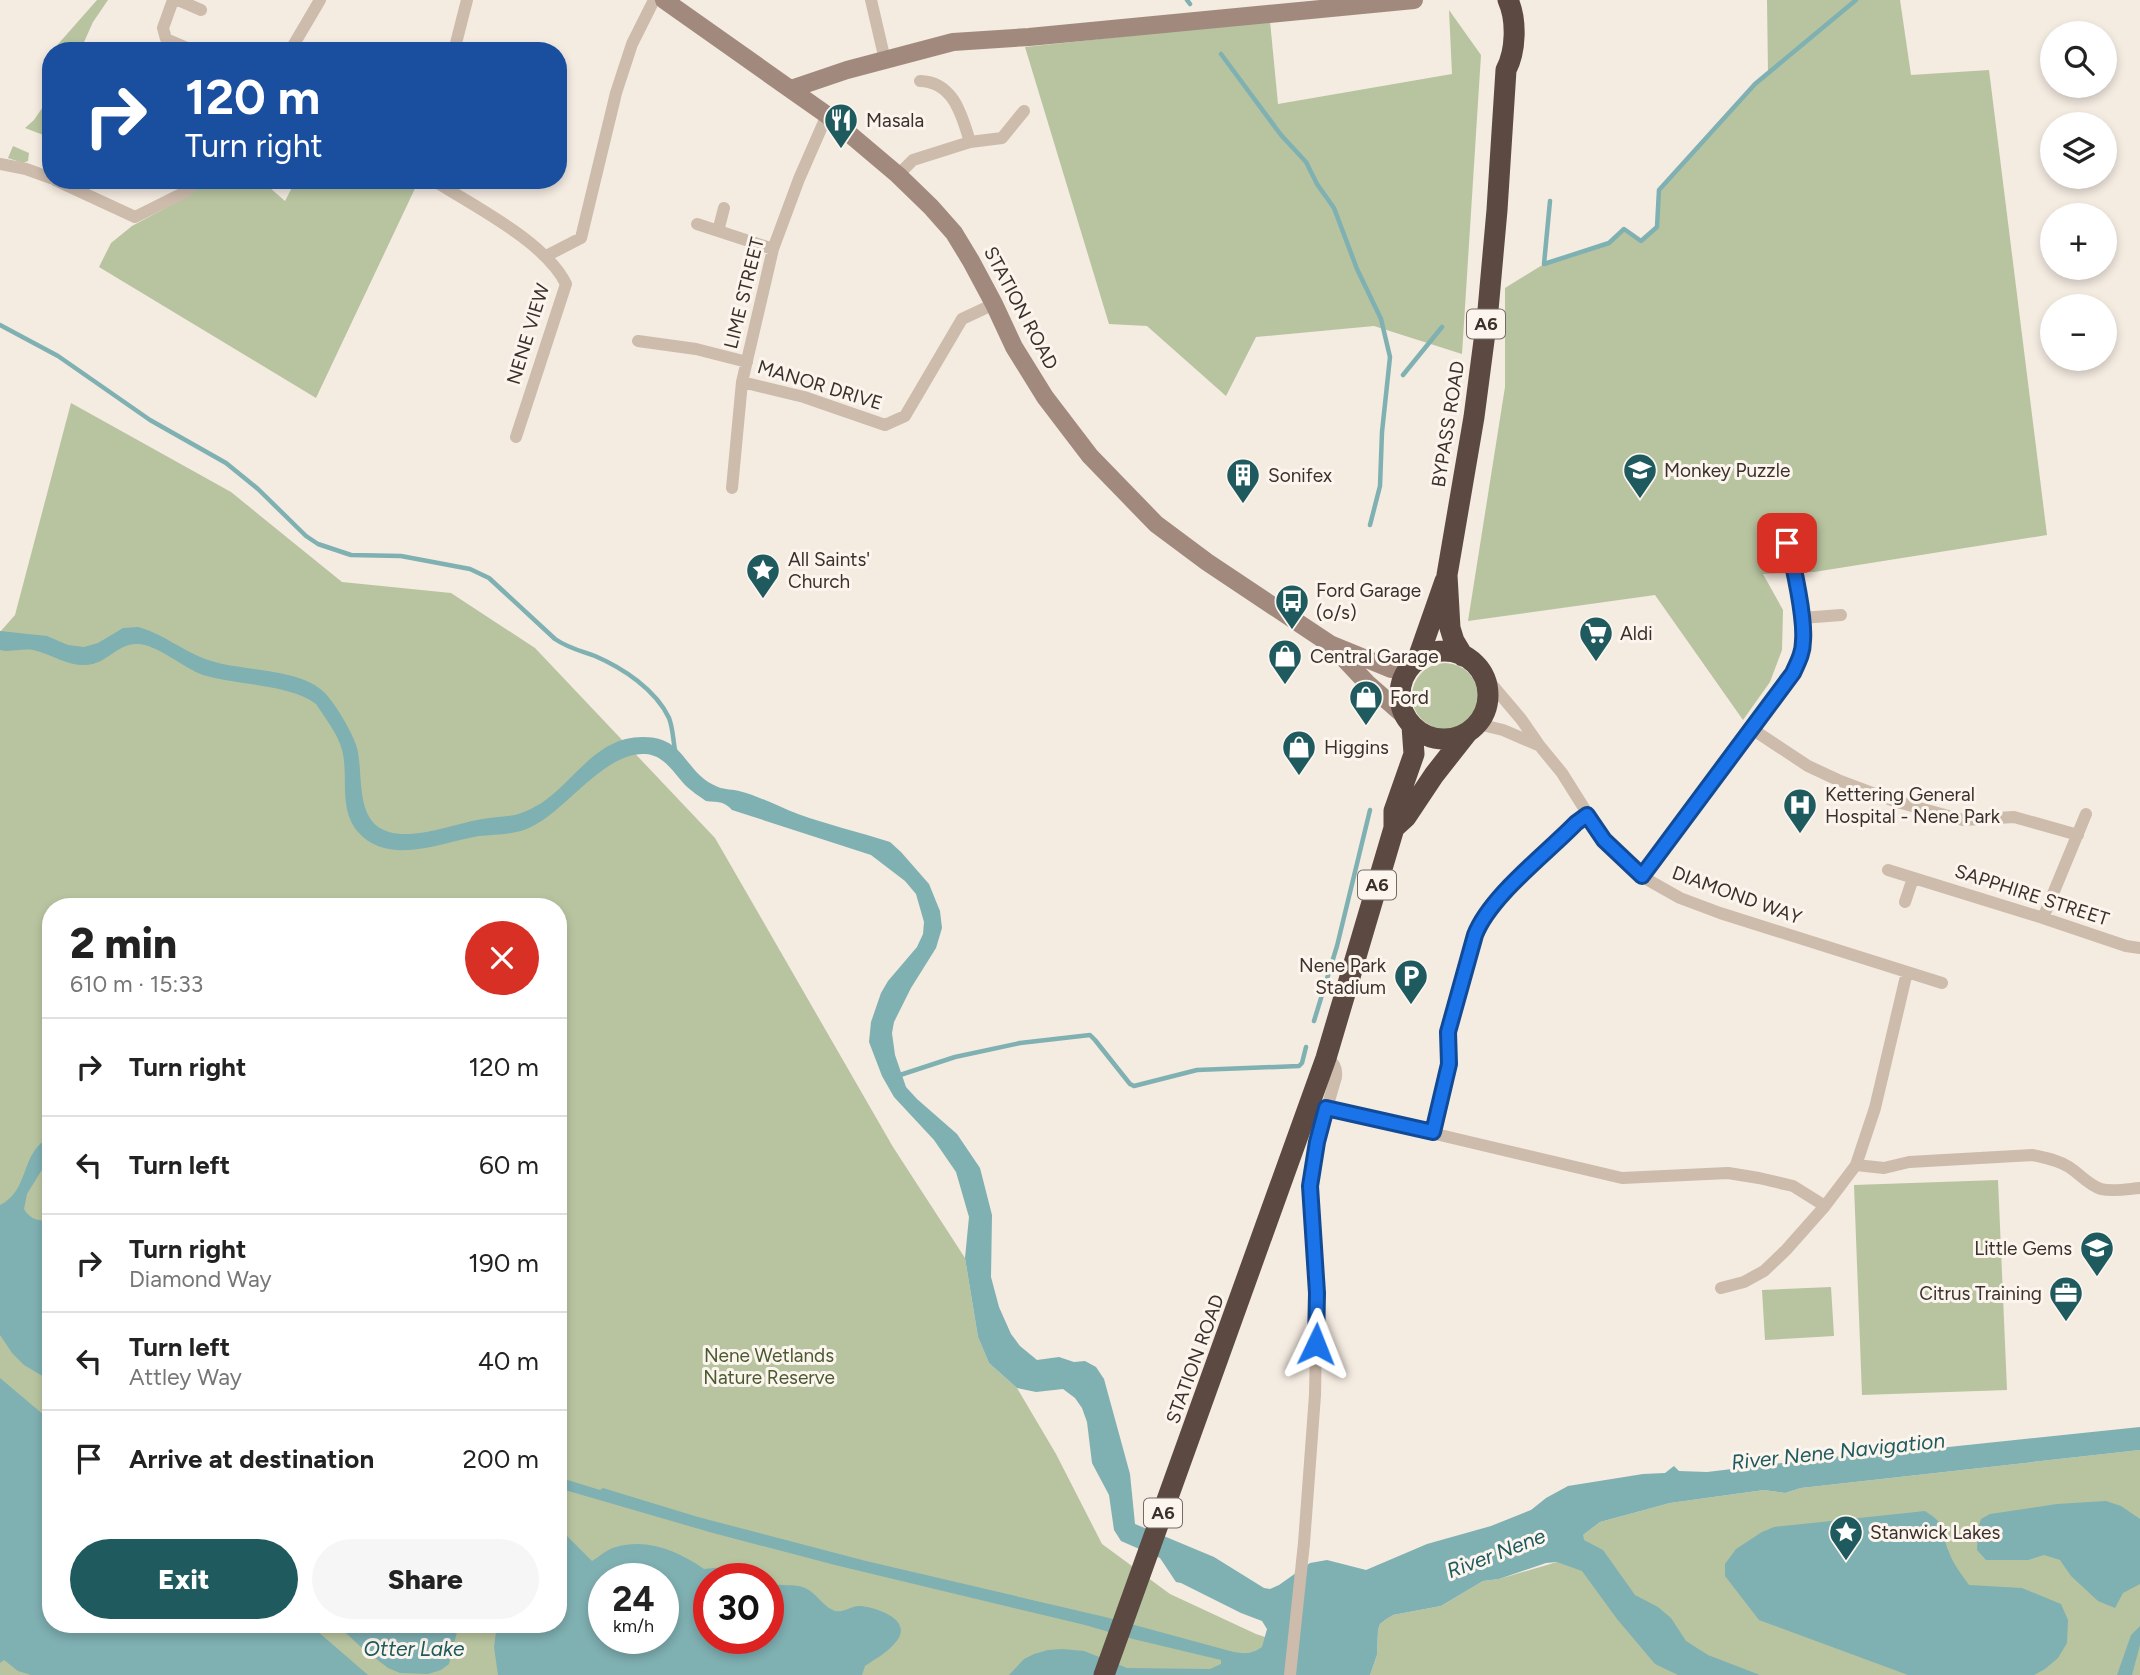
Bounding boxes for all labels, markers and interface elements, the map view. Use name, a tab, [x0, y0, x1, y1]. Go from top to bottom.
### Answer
map controls	[2040, 21, 2117, 371]
button: search	[2040, 21, 2117, 98]
text: 120 m	[185, 67, 320, 126]
icon: right	[70, 70, 161, 161]
restaurant icon: Masala	[822, 101, 860, 150]
place label: Masala	[866, 109, 924, 132]
button: layers	[2040, 112, 2117, 189]
text: Turn right	[185, 127, 323, 165]
button: +	[2040, 203, 2117, 280]
street label: LIME STREET	[719, 234, 769, 351]
street label: STATION ROAD	[979, 243, 1063, 373]
street label: NENE VIEW	[502, 280, 554, 387]
button: −	[2040, 294, 2117, 371]
road number: A6	[1467, 310, 1505, 338]
street label: MANOR DRIVE	[755, 355, 885, 415]
street label: BYPASS ROAD	[1427, 359, 1469, 489]
school or university icon: Monkey Puzzle	[1621, 451, 1659, 500]
building icon: Sonifex	[1224, 456, 1262, 505]
place label: Monkey Puzzle	[1664, 459, 1790, 482]
place label: Sonifex	[1268, 464, 1332, 487]
pin	[1757, 513, 1817, 573]
icon: arrive	[1768, 524, 1806, 562]
place label: All Saints' Church	[788, 548, 870, 593]
place icon: All Saints' Church	[744, 551, 782, 600]
place label: Ford Garage (o/s)	[1316, 579, 1421, 624]
bus stop icon: Ford Garage (o/s)	[1273, 582, 1311, 631]
supermarket icon: Aldi	[1577, 614, 1615, 663]
place label: Aldi	[1620, 622, 1653, 645]
shop icon: Central Garage	[1266, 637, 1304, 686]
place label: Central Garage	[1310, 645, 1439, 668]
shop icon: Ford	[1347, 678, 1385, 727]
place label: Ford	[1390, 686, 1429, 709]
shop icon: Higgins	[1280, 728, 1318, 777]
place label: Higgins	[1324, 736, 1389, 759]
place label: Kettering General Hospital - Nene Park	[1825, 783, 2001, 828]
hospital icon: Kettering General Hospital - Nene Park	[1781, 786, 1819, 835]
street label: SAPPHIRE STREET	[1952, 859, 2113, 931]
street label: DIAMOND WAY	[1669, 861, 1805, 929]
road number: A6	[1358, 870, 1396, 900]
text: 2 min	[70, 918, 177, 969]
button: close	[465, 921, 539, 995]
place label: Nene Park Stadium	[1299, 954, 1387, 999]
parking icon: Nene Park Stadium	[1392, 957, 1430, 1006]
text: 610 m · 15:33	[70, 970, 203, 998]
icon: right	[70, 1048, 108, 1086]
text: Turn right	[129, 1051, 246, 1083]
text: 120 m	[469, 1051, 539, 1083]
icon: left	[70, 1146, 108, 1184]
text: Turn left	[129, 1149, 230, 1181]
text: 60 m	[479, 1149, 539, 1181]
school or university icon: Little Gems	[2078, 1229, 2116, 1278]
text: Turn right	[129, 1233, 246, 1265]
place label: Little Gems	[1974, 1237, 2072, 1260]
icon: right	[70, 1244, 108, 1282]
text: 190 m	[468, 1247, 539, 1279]
text: Diamond Way	[129, 1265, 272, 1293]
office icon: Citrus Training	[2047, 1274, 2085, 1323]
place label: Citrus Training	[1919, 1282, 2042, 1305]
street label: STATION ROAD	[1161, 1291, 1229, 1427]
position arrow	[1279, 1307, 1353, 1381]
text: Turn left	[129, 1331, 230, 1363]
icon: left	[70, 1342, 108, 1380]
park label: Nene Wetlands Nature Reserve	[703, 1344, 835, 1389]
text: 40 m	[478, 1345, 539, 1377]
text: Attley Way	[129, 1363, 242, 1391]
water label: River Nene Navigation	[1730, 1427, 1946, 1475]
icon: arrive	[70, 1440, 108, 1478]
text: Arrive at destination	[129, 1443, 374, 1475]
text: 200 m	[463, 1443, 539, 1475]
road number: A6	[1144, 1498, 1182, 1528]
place icon: Stanwick Lakes	[1827, 1513, 1865, 1562]
place label: Stanwick Lakes	[1870, 1521, 2000, 1544]
water label: River Nene	[1443, 1523, 1549, 1583]
button: Exit	[70, 1539, 298, 1619]
button: Share	[312, 1539, 539, 1619]
speed limit sign: 30	[693, 1563, 784, 1654]
text: 24	[612, 1578, 655, 1620]
text: km/h	[613, 1615, 654, 1637]
water label: Otter Lake	[363, 1636, 465, 1661]

